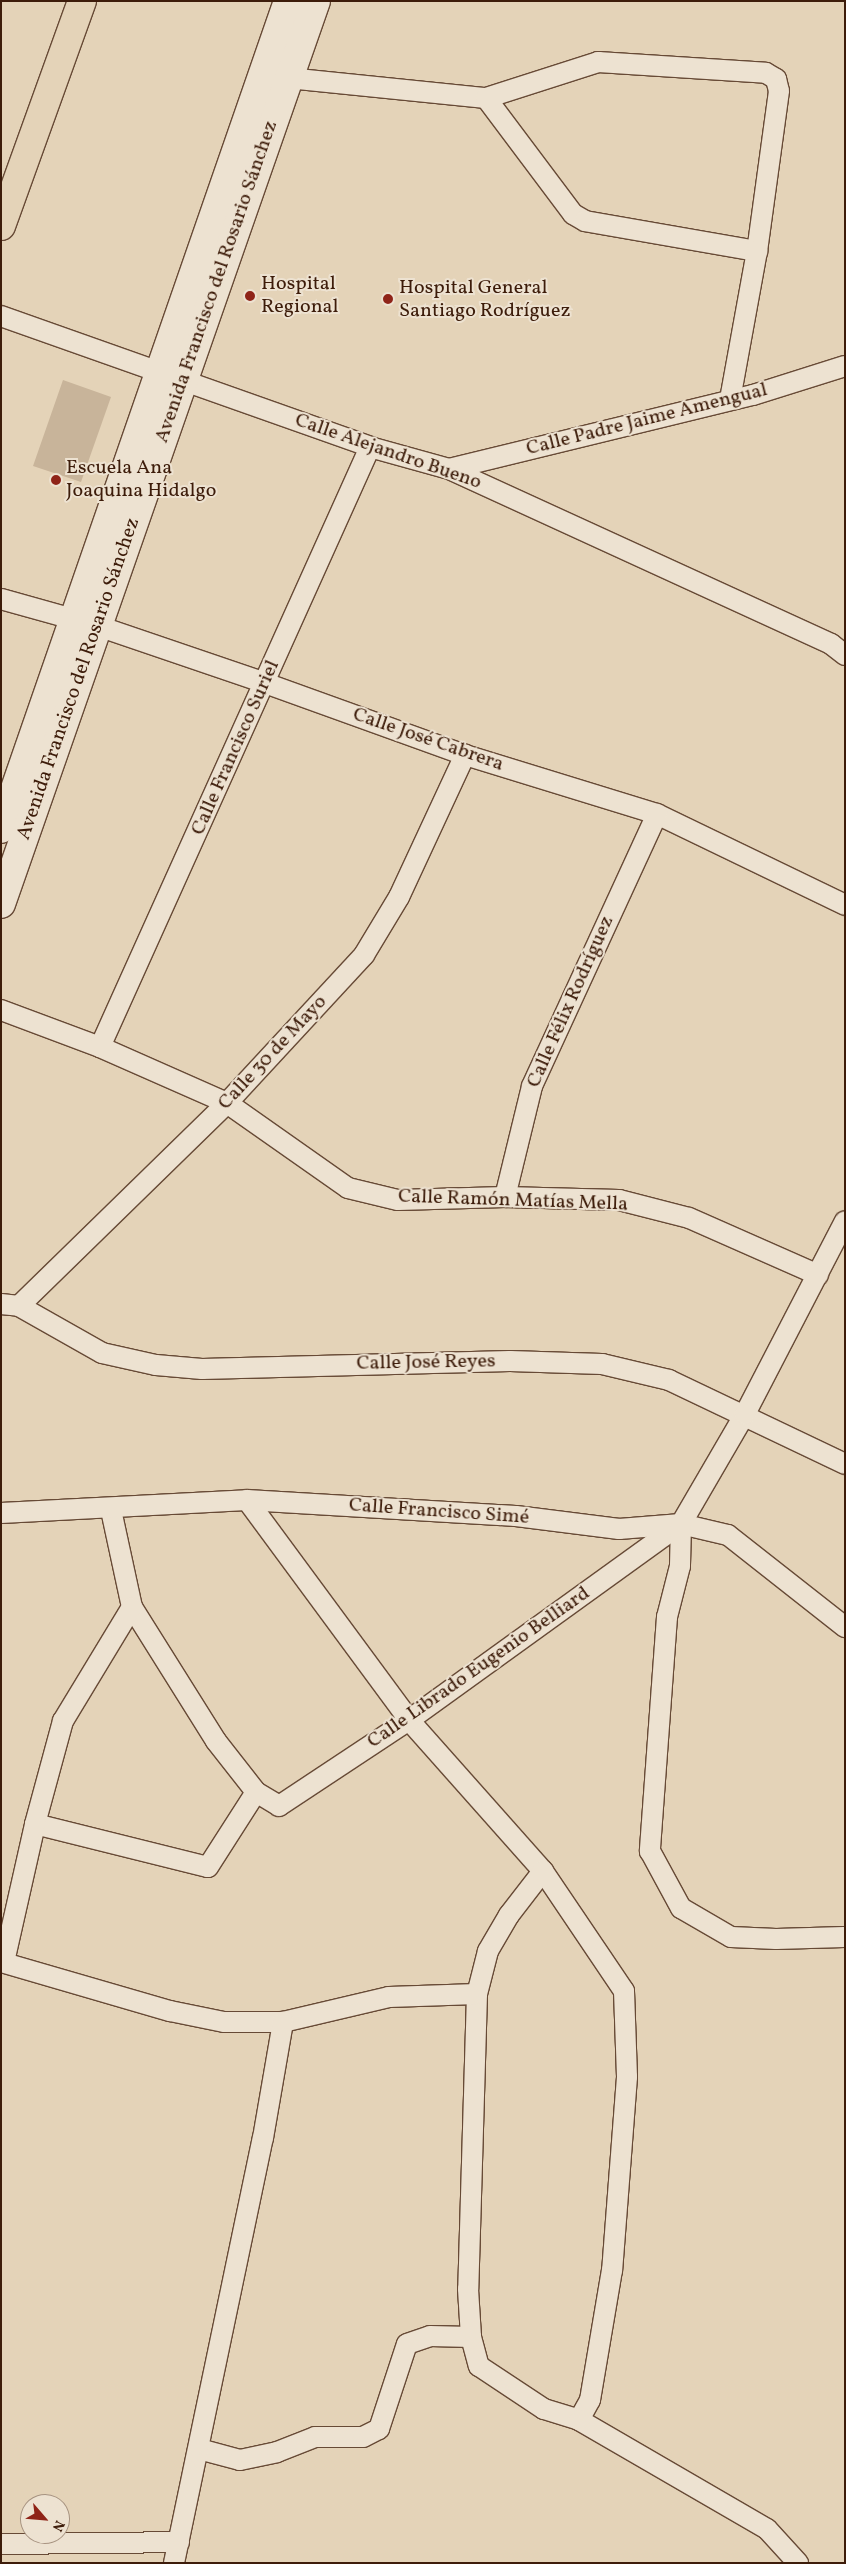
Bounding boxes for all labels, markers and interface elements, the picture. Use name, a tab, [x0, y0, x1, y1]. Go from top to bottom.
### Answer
street label: Avenida Francisco del Rosario Sánchez	[150, 118, 284, 446]
place label: Hospital Regional	[261, 272, 339, 319]
place label: Hospital General Santiago Rodríguez	[399, 276, 570, 323]
marker: Hospital Regional	[243, 289, 257, 303]
marker: Hospital General Santiago Rodríguez	[381, 292, 395, 306]
street label: Calle Padre Jaime Amengual	[524, 378, 770, 462]
street label: Calle Alejandro Bueno	[292, 409, 484, 495]
place label: Escuela Ana Joaquina Hidalgo	[66, 456, 216, 503]
marker: Escuela Ana Joaquina Hidalgo	[50, 474, 62, 486]
street label: Avenida Francisco del Rosario Sánchez	[12, 515, 146, 843]
street label: Calle Francisco Suriel	[187, 657, 285, 839]
street label: Calle José Cabrera	[349, 703, 507, 777]
street label: Calle Félix Rodríguez	[522, 913, 620, 1091]
street label: Calle 30 de Mayo	[214, 991, 332, 1115]
street label: Calle Ramón Matías Mella	[398, 1185, 628, 1217]
street label: Calle José Reyes	[356, 1350, 496, 1376]
street label: Calle Francisco Simé	[348, 1494, 530, 1530]
street label: Calle Librado Eugenio Belliard	[363, 1582, 595, 1754]
north arrow	[20, 2494, 70, 2544]
text: N	[47, 2517, 69, 2534]

